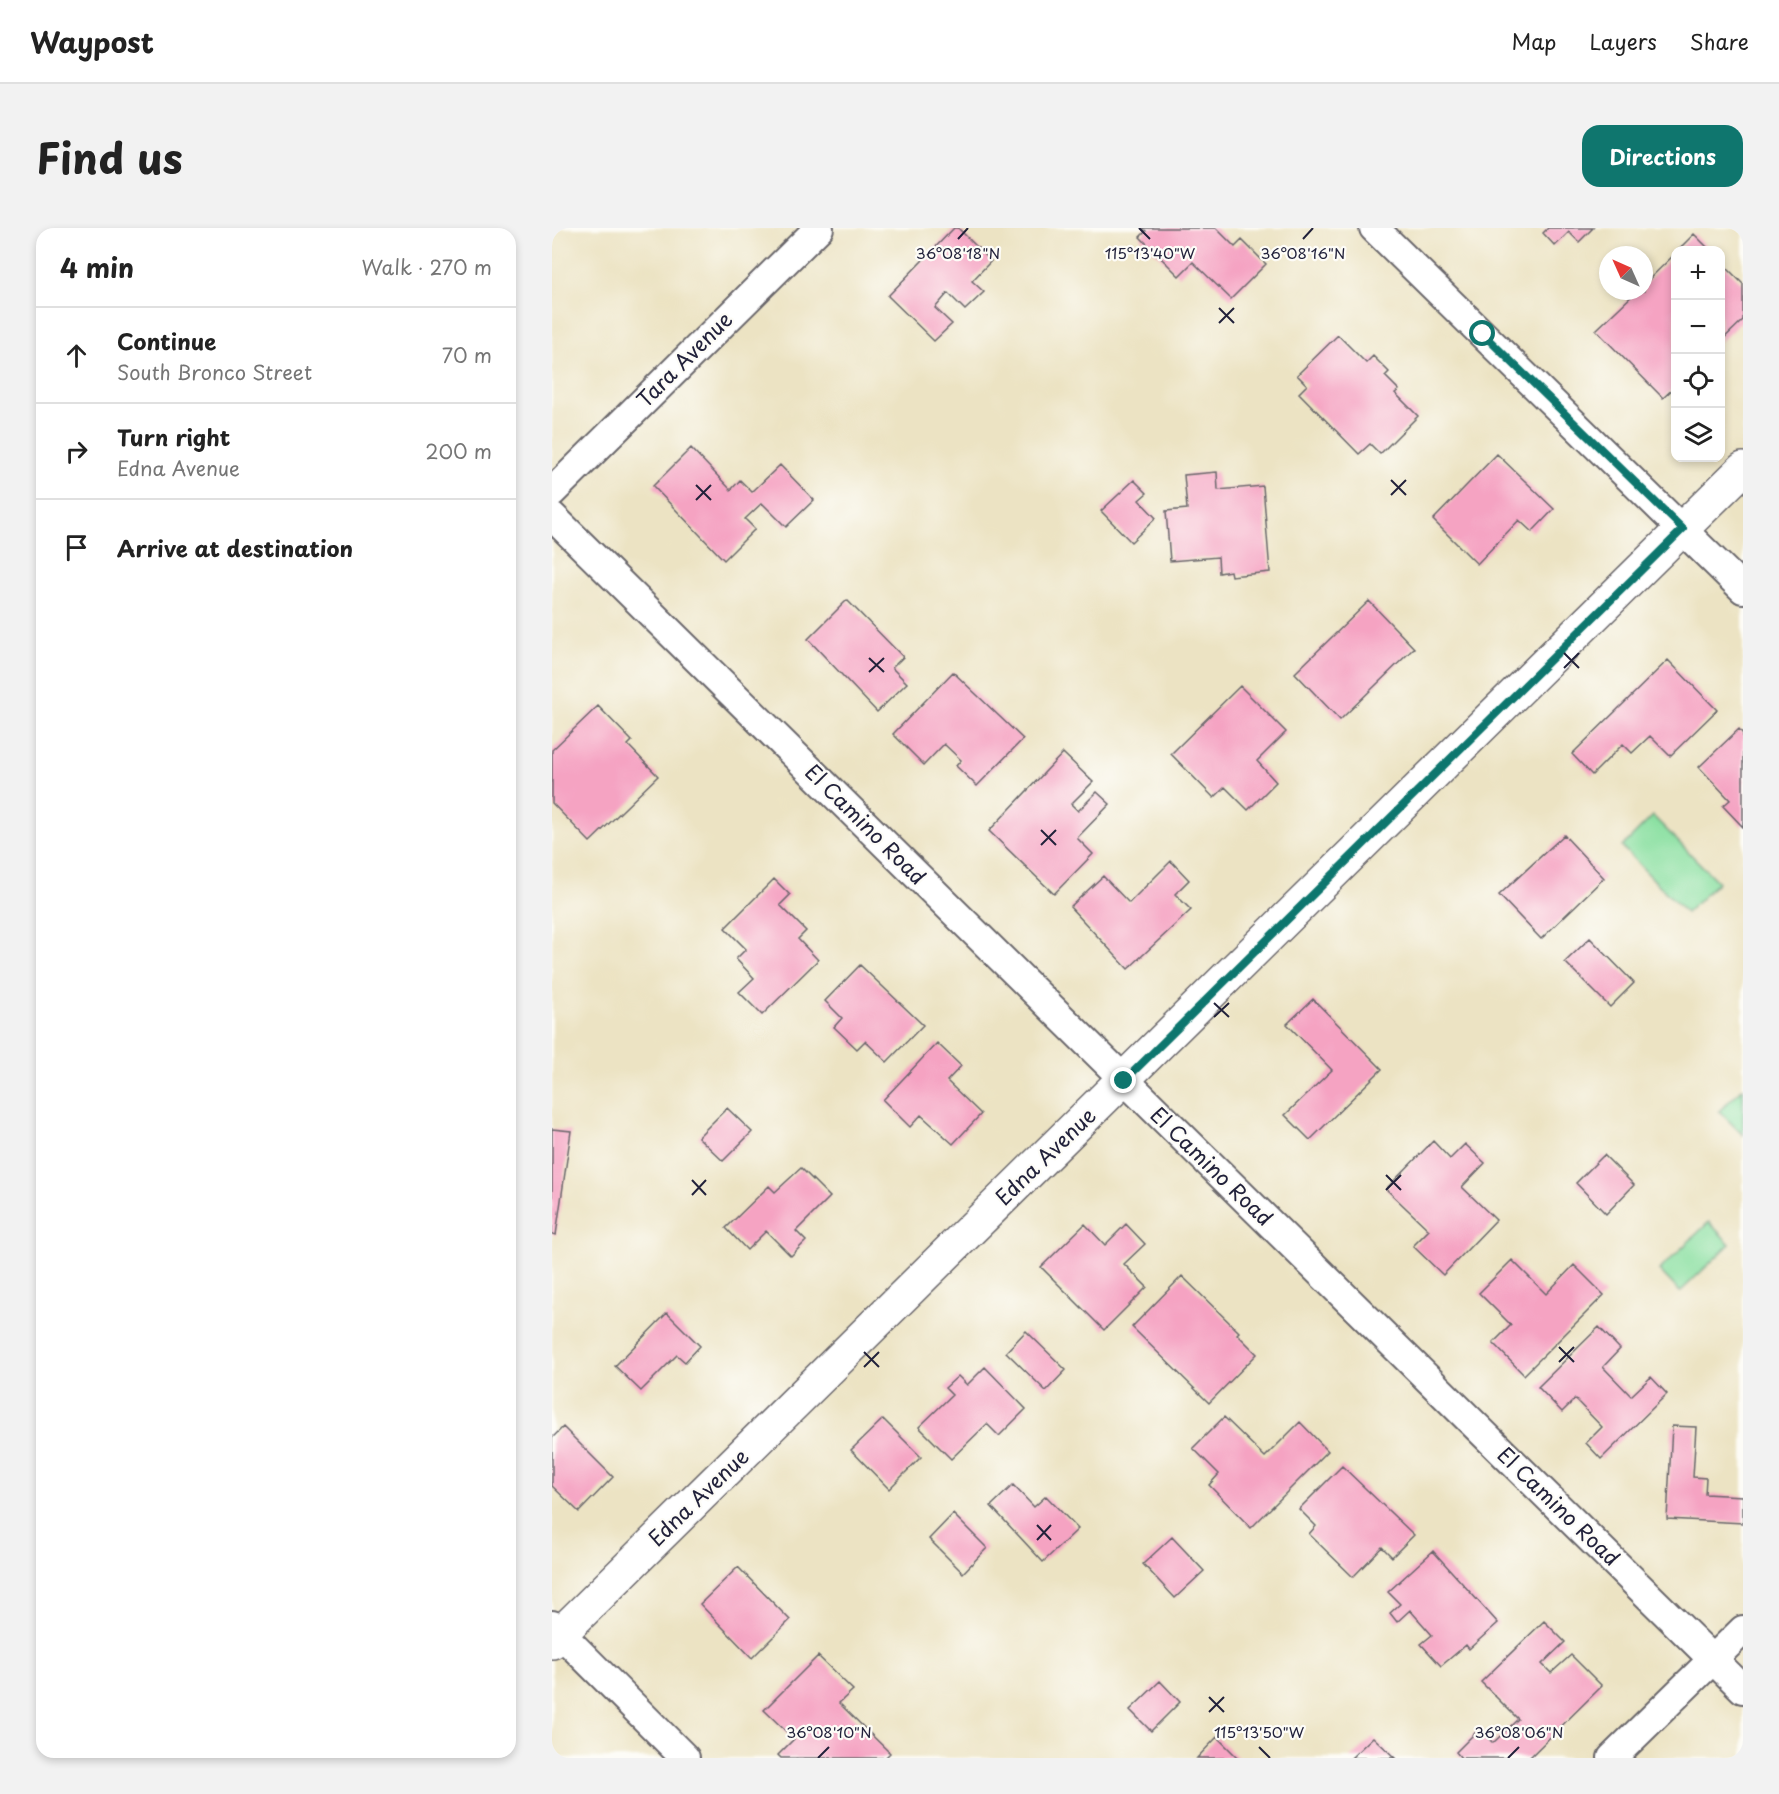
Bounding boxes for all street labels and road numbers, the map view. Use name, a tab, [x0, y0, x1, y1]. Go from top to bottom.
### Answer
street label: Tara Avenue	[628, 303, 739, 414]
street label: El Camino Road	[799, 756, 934, 891]
street label: Edna Avenue	[987, 1099, 1102, 1212]
street label: El Camino Road	[1144, 1099, 1281, 1233]
street label: El Camino Road	[1491, 1439, 1628, 1573]
street label: Edna Avenue	[640, 1440, 755, 1553]

